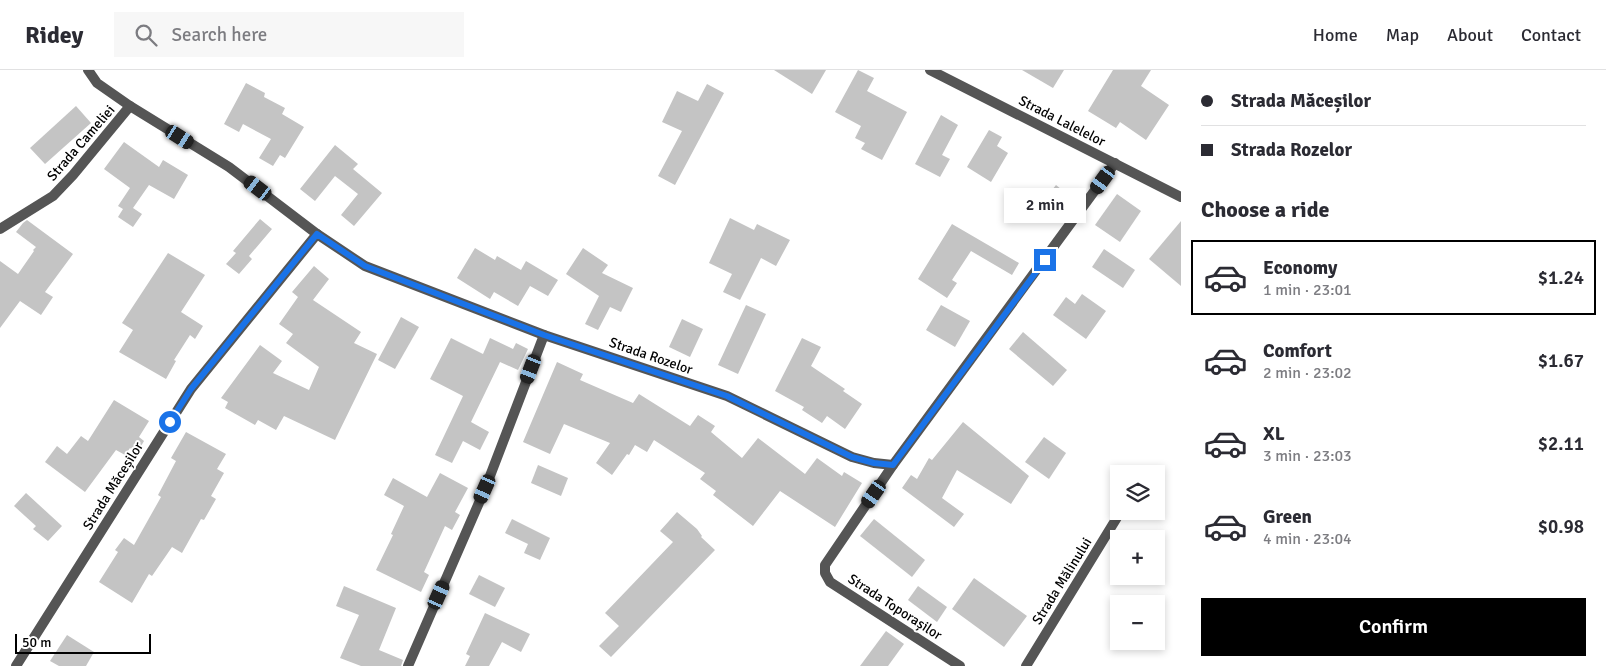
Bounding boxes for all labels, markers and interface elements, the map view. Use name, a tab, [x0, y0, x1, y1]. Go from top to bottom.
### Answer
search box	[114, 12, 464, 57]
text: Ridey	[25, 20, 84, 50]
icon: search	[132, 21, 160, 49]
text: Search here	[172, 23, 267, 47]
text: Home	[1313, 24, 1358, 46]
text: Map	[1386, 24, 1419, 46]
text: About	[1447, 24, 1493, 46]
text: Contact	[1521, 24, 1581, 46]
text: Strada Măceșilor	[1231, 89, 1371, 113]
street label: Strada Lalelelor	[1016, 92, 1109, 151]
street label: Strada Cameliei	[44, 102, 118, 184]
car	[163, 123, 196, 151]
text: Strada Rozelor	[1231, 138, 1352, 162]
car	[1088, 163, 1117, 197]
car	[241, 173, 274, 203]
callout: 2 min	[1004, 188, 1086, 222]
text: 2 min	[1026, 195, 1064, 215]
text: Choose a ride	[1201, 196, 1329, 223]
route end	[1034, 249, 1056, 271]
icon: car	[1203, 255, 1248, 300]
text: Economy	[1263, 256, 1337, 280]
text: $1.24	[1538, 266, 1584, 290]
text: 1 min · 23:01	[1263, 280, 1352, 300]
street label: Strada Rozelor	[607, 334, 696, 378]
icon: car	[1203, 338, 1248, 383]
text: Comfort	[1263, 339, 1332, 363]
text: $1.67	[1538, 349, 1584, 373]
car	[518, 352, 543, 386]
text: 2 min · 23:02	[1263, 363, 1352, 383]
route start	[159, 411, 181, 433]
icon: car	[1203, 421, 1248, 466]
text: XL	[1263, 422, 1285, 446]
text: $2.11	[1538, 432, 1584, 456]
street label: Strada Măceșilor	[79, 438, 147, 533]
text: 3 min · 23:03	[1263, 446, 1352, 466]
map controls	[1110, 465, 1165, 650]
button: layers	[1110, 465, 1165, 520]
car	[472, 472, 497, 506]
car	[859, 477, 888, 511]
icon: car	[1203, 504, 1248, 549]
text: Green	[1263, 505, 1312, 529]
text: $0.98	[1538, 515, 1584, 539]
text: 4 min · 23:04	[1263, 529, 1352, 549]
button: +	[1110, 530, 1165, 585]
street label: Strada Mălinului	[1028, 534, 1096, 628]
street label: Strada Toporașilor	[845, 570, 946, 644]
car	[426, 578, 451, 612]
button: −	[1110, 595, 1165, 650]
button: Confirm	[1201, 598, 1586, 656]
scale bar	[15, 631, 151, 654]
text: 50 m	[22, 634, 51, 651]

